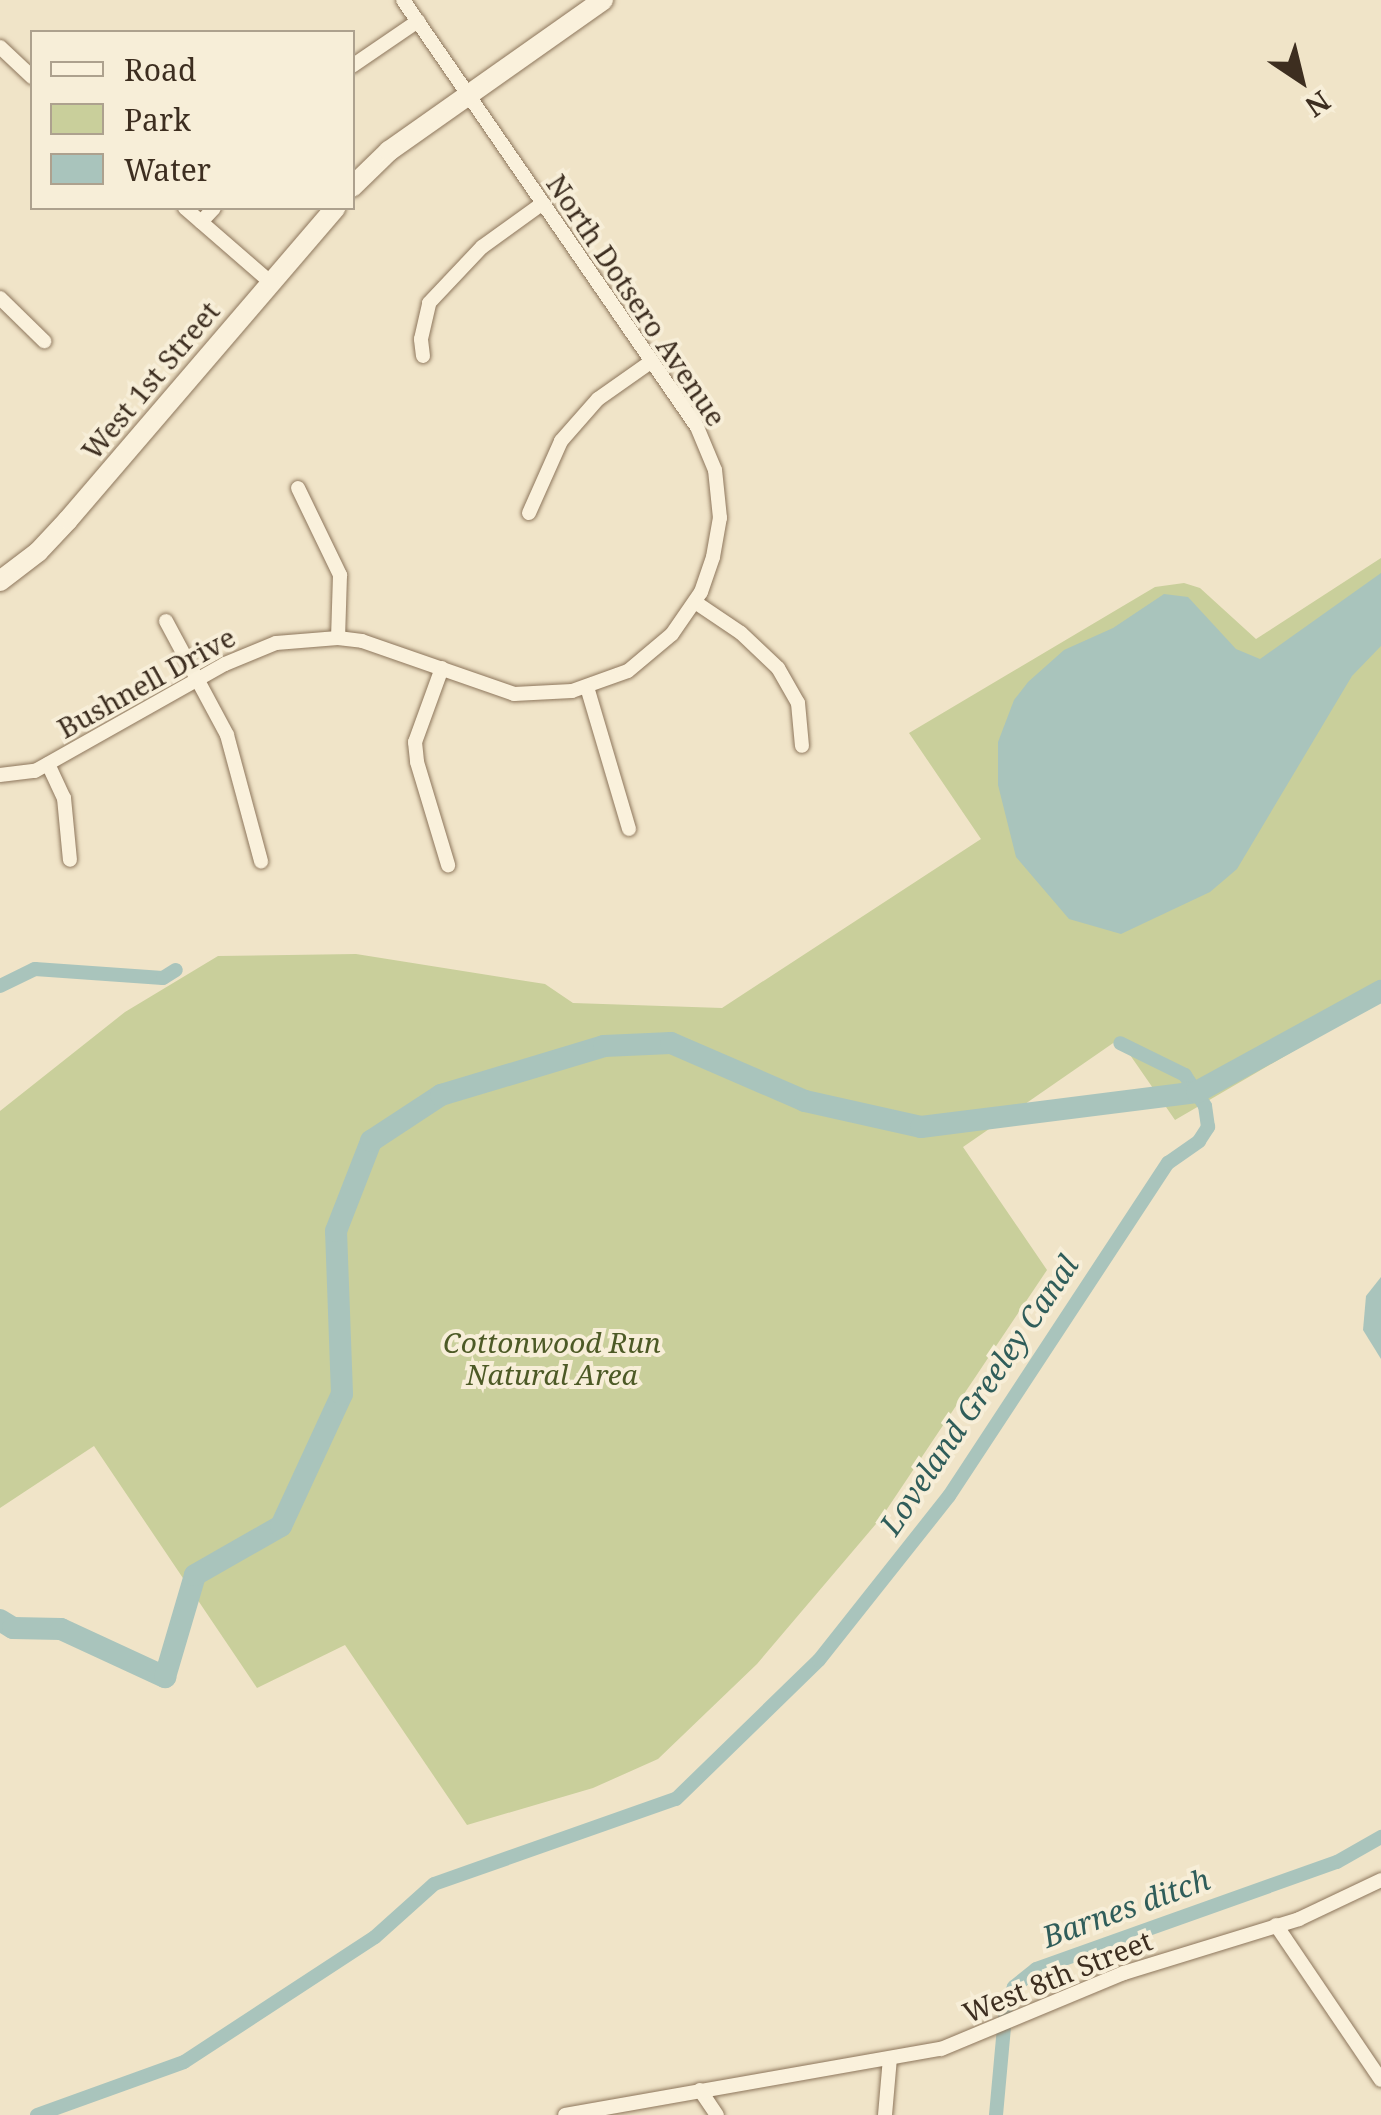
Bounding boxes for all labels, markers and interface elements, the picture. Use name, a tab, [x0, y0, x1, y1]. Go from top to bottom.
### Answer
legend	[30, 30, 355, 210]
north arrow	[1251, 30, 1351, 130]
text: Road	[124, 49, 196, 90]
text: N	[1298, 83, 1338, 126]
text: Park	[124, 99, 191, 140]
text: Water	[124, 149, 211, 190]
street label: North Dotsero Avenue	[540, 168, 734, 432]
street label: West 1st Street	[74, 294, 226, 466]
street label: Bushnell Drive	[51, 619, 241, 745]
water label: Loveland Greeley Canal	[872, 1249, 1086, 1541]
park label: Cottonwood Run Natural Area	[443, 1325, 661, 1391]
water label: Barnes ditch	[1037, 1861, 1215, 1955]
street label: West 8th Street	[958, 1923, 1156, 2029]

